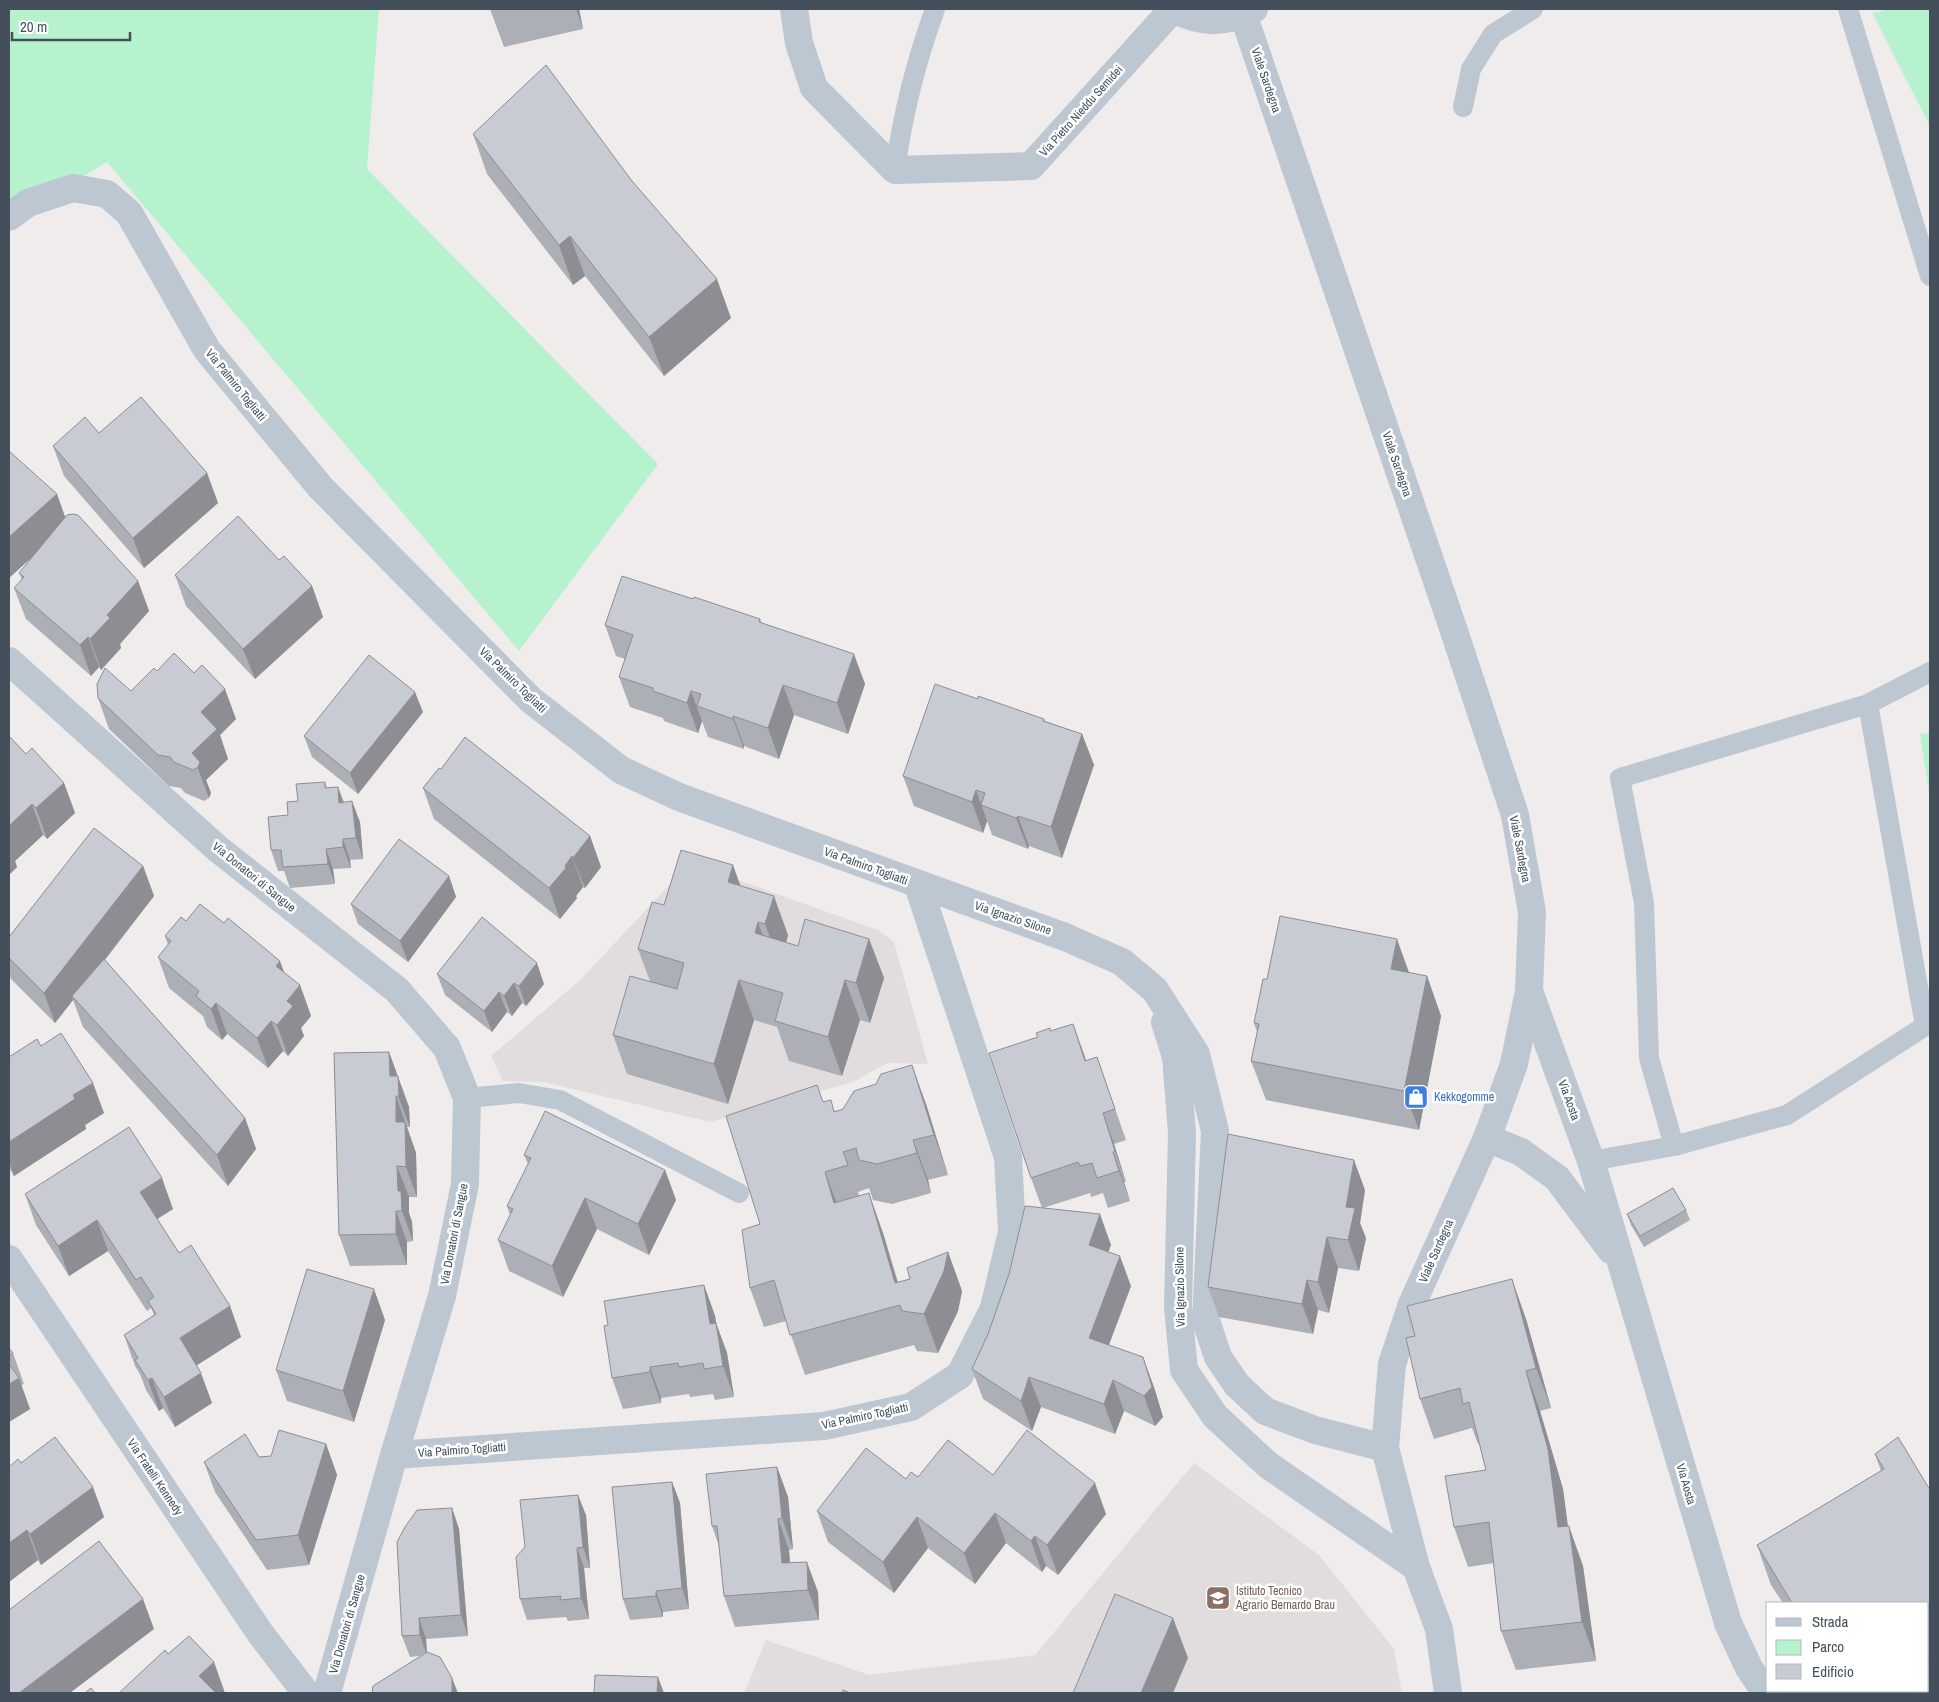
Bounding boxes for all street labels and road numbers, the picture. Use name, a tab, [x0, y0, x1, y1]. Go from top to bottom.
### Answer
street label: Viale Sardegna	[1247, 45, 1285, 115]
street label: Via Pietro Nieddu Semidei	[1036, 62, 1126, 160]
street label: Via Palmiro Togliatti	[202, 346, 270, 424]
street label: Viale Sardegna	[1378, 429, 1416, 499]
street label: Via Palmiro Togliatti	[476, 644, 550, 716]
street label: Viale Sardegna	[1506, 814, 1534, 884]
street label: Via Donatori di Sangue	[209, 838, 299, 916]
street label: Via Palmiro Togliatti	[822, 843, 910, 889]
street label: Via Ignazio Silone	[972, 897, 1054, 939]
street label: Via Aosta	[1554, 1078, 1584, 1123]
street label: Via Donatori di Sangue	[436, 1182, 472, 1286]
street label: Viale Sardegna	[1415, 1216, 1457, 1285]
street label: Via Ignazio Silone	[1171, 1247, 1189, 1327]
street label: Via Palmiro Togliatti	[820, 1399, 910, 1433]
street label: Via Fratelli Kennedy	[123, 1436, 187, 1518]
street label: Via Palmiro Togliatti	[417, 1439, 507, 1461]
street label: Via Aosta	[1673, 1462, 1700, 1507]
street label: Via Donatori di Sangue	[325, 1572, 369, 1676]

